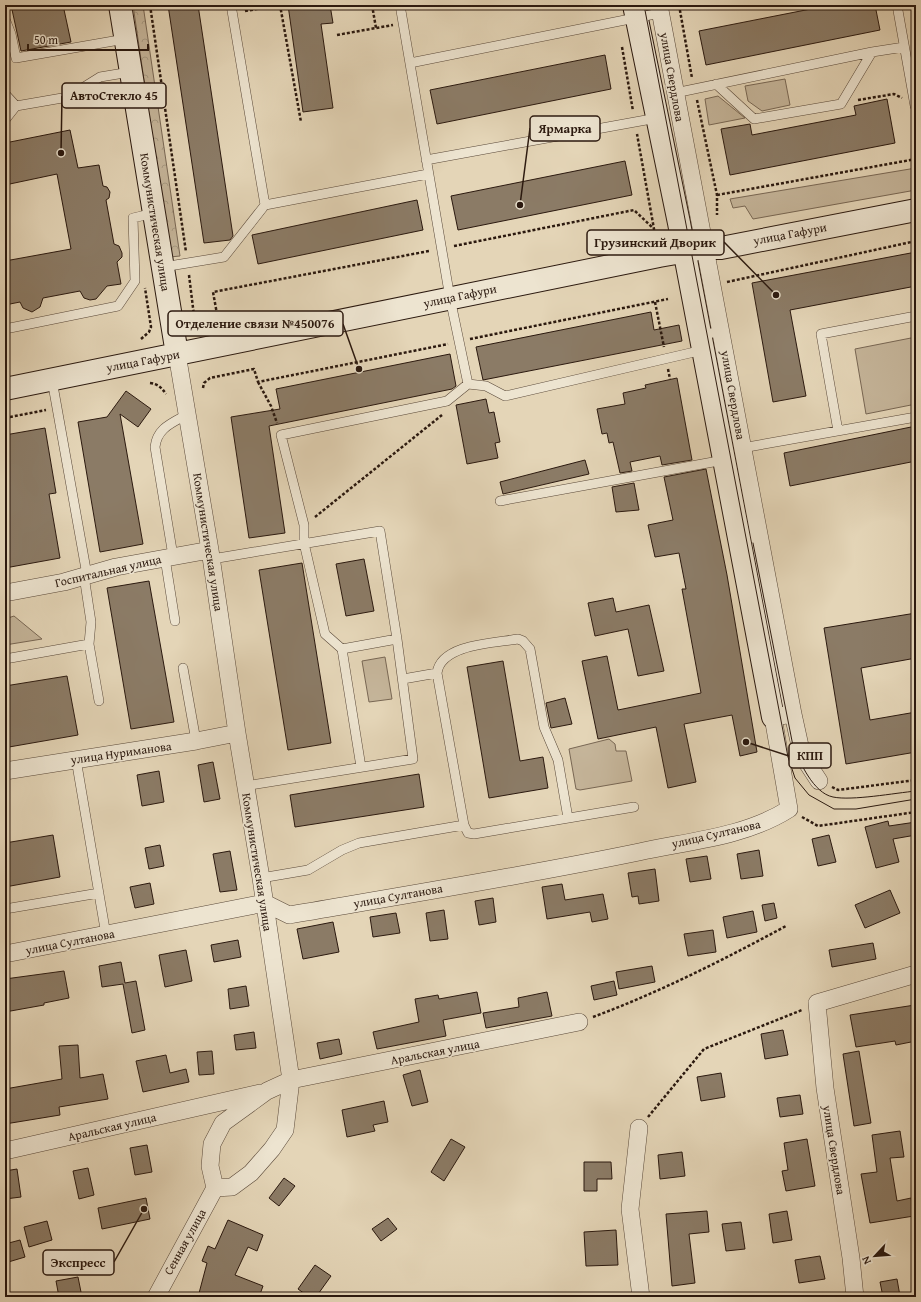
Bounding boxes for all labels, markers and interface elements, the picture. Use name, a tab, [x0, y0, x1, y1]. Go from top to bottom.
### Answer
scale bar	[28, 26, 148, 52]
street label: улица Свердлова	[656, 30, 689, 123]
text: 50 m	[34, 31, 58, 48]
callout: АвтоСтекло 45	[62, 83, 166, 108]
text: АвтоСтекло 45	[70, 86, 158, 105]
callout: Ярмарка	[530, 116, 600, 141]
text: Ярмарка	[537, 119, 592, 138]
street label: Коммунистическая улица	[136, 152, 175, 292]
street label: улица Гафури	[751, 218, 828, 249]
callout: Грузинский Дворик	[587, 230, 724, 255]
text: Грузинский Дворик	[594, 233, 716, 252]
street label: улица Гафури	[421, 279, 498, 312]
callout: Отделение связи №450076	[168, 311, 343, 336]
text: Отделение связи №450076	[176, 314, 335, 333]
street label: улица Гафури	[104, 345, 181, 376]
street label: улица Свердлова	[717, 348, 750, 441]
street label: Коммунистическая улица	[189, 472, 228, 612]
street label: Госпитальная улица	[53, 550, 163, 591]
street label: улица Нуриманова	[68, 737, 173, 768]
callout: КПП	[789, 743, 831, 768]
text: КПП	[797, 746, 823, 765]
street label: Коммунистическая улица	[238, 792, 277, 932]
street label: улица Султанова	[669, 815, 762, 852]
street label: улица Султанова	[351, 879, 444, 912]
street label: улица Султанова	[23, 924, 116, 959]
street label: Аральская улица	[389, 1035, 481, 1068]
street label: улица Свердлова	[819, 1103, 850, 1196]
street label: Аральская улица	[66, 1108, 158, 1145]
street label: Сенная улица	[159, 1206, 210, 1278]
north arrow	[855, 1236, 895, 1276]
callout: Экспресс	[43, 1250, 114, 1275]
text: Экспресс	[51, 1253, 105, 1272]
text: N	[857, 1253, 875, 1267]

